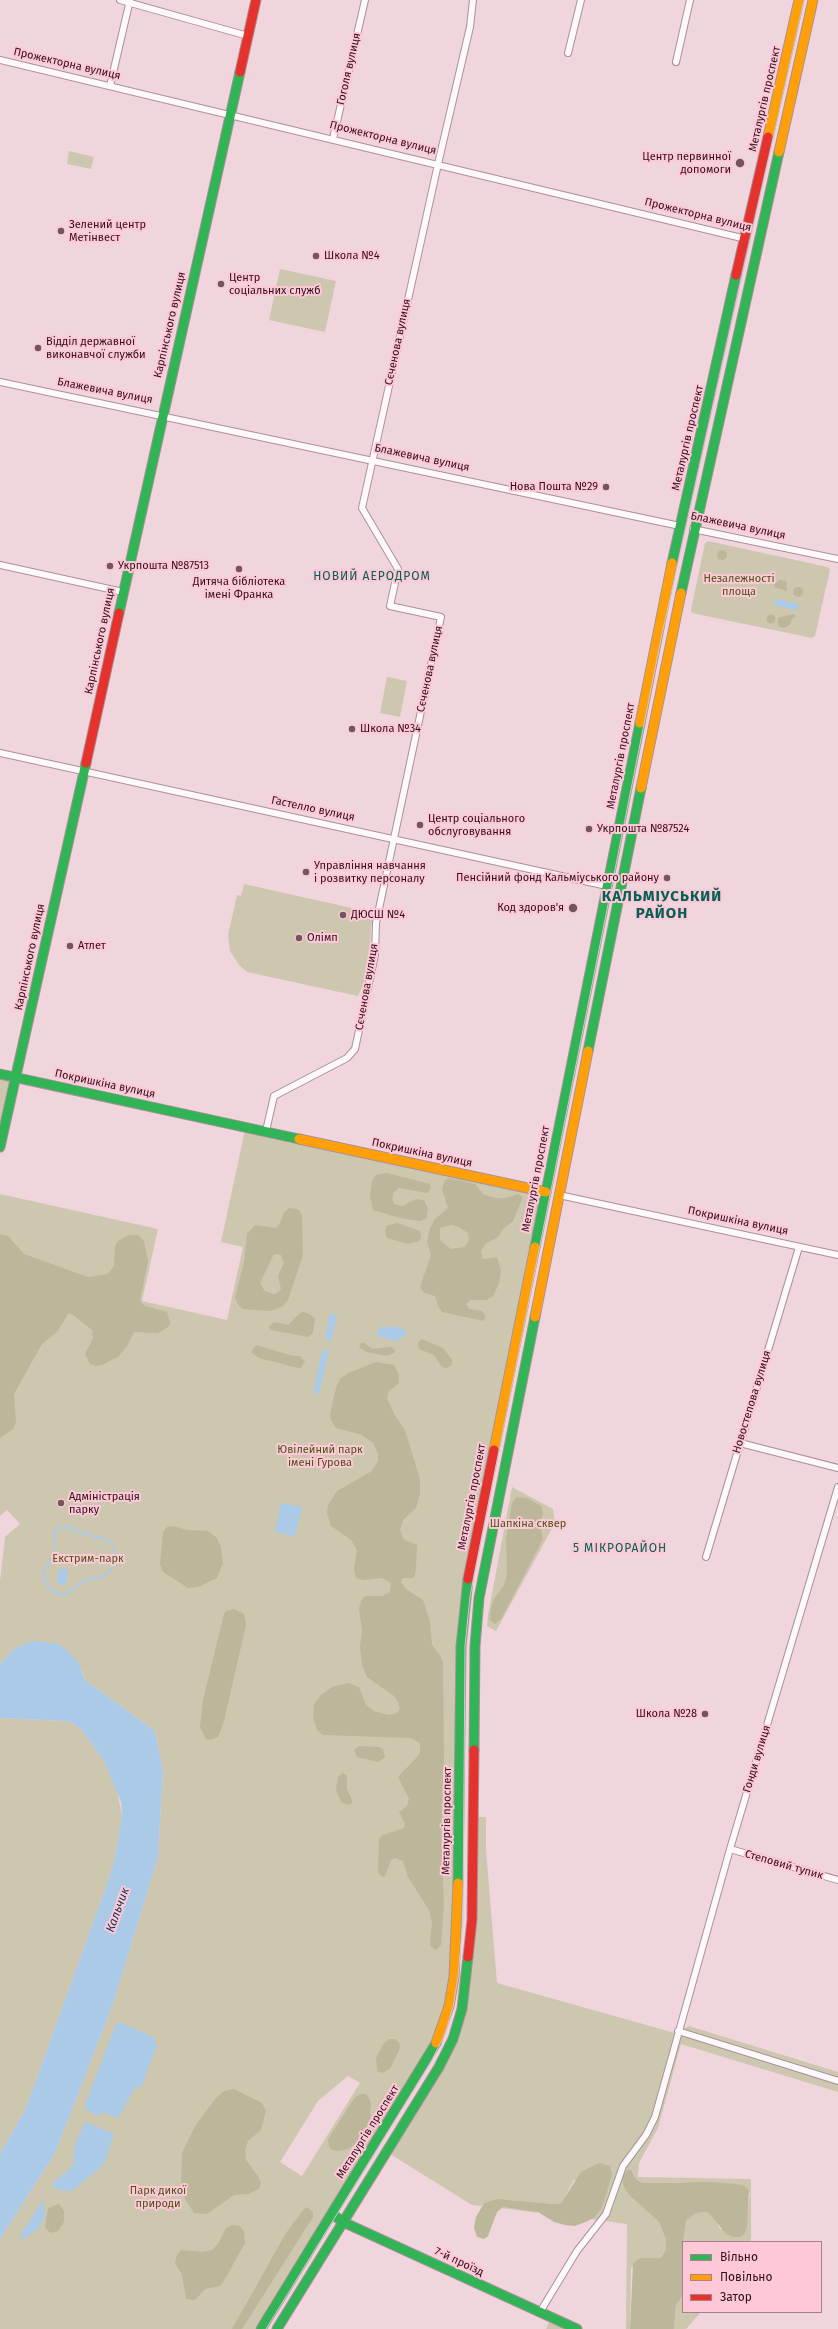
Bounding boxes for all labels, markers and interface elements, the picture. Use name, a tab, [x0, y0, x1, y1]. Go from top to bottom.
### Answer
street label: Гоголя вулиця	[334, 32, 364, 106]
street label: Прожекторна вулиця	[12, 45, 122, 83]
street label: Металургів проспект	[746, 45, 784, 153]
street label: Прожекторна вулиця	[328, 118, 438, 158]
place label: Центр первинної допомоги	[642, 150, 731, 176]
marker: Центр первинної допомоги	[734, 157, 746, 169]
street label: Прожекторна вулиця	[643, 195, 753, 235]
place label: Зелений центр Метінвест	[69, 218, 146, 244]
marker: Зелений центр Метінвест	[56, 226, 66, 236]
place label: Школа №4	[324, 249, 380, 263]
marker: Школа №4	[311, 251, 321, 261]
street label: Карпінського вулиця	[151, 271, 189, 379]
place label: Центр соціальних служб	[229, 271, 321, 297]
marker: Центр соціальних служб	[216, 279, 226, 289]
street label: Сєченова вулиця	[382, 298, 414, 386]
place label: Відділ державної виконавчої служби	[46, 335, 146, 361]
marker: Відділ державної виконавчої служби	[33, 343, 43, 353]
street label: Блажевича вулиця	[56, 375, 154, 407]
street label: Металургів проспект	[669, 384, 707, 492]
street label: Блажевича вулиця	[373, 441, 471, 475]
place label: Нова Пошта №29	[510, 480, 598, 494]
marker: Нова Пошта №29	[601, 482, 611, 492]
street label: Блажевича вулиця	[689, 509, 787, 543]
place label: Укрпошта №87513	[118, 559, 209, 573]
marker: Укрпошта №87513	[105, 561, 115, 571]
marker: Дитяча бібліотека імені Франка	[234, 564, 244, 574]
district label: НОВИЙ АЕРОДРОМ	[313, 570, 431, 584]
park label: Незалежності площа	[704, 572, 774, 598]
place label: Дитяча бібліотека імені Франка	[193, 575, 285, 601]
street label: Карпінського вулиця	[82, 587, 118, 695]
street label: Сєченова вулиця	[414, 625, 446, 713]
street label: Металургів проспект	[604, 702, 638, 810]
place label: Школа №34	[360, 722, 421, 736]
marker: Школа №34	[347, 724, 357, 734]
street label: Гастелло вулиця	[270, 794, 356, 824]
place label: Центр соціального обслуговування	[428, 812, 525, 838]
marker: Центр соціального обслуговування	[415, 820, 425, 830]
place label: Укрпошта №87524	[597, 822, 689, 836]
marker: Укрпошта №87524	[584, 824, 594, 834]
place label: Управління навчання і розвитку персоналу	[314, 859, 426, 885]
marker: Управління навчання і розвитку персоналу	[301, 867, 311, 877]
place label: Пенсійний фонд Кальміуського району	[456, 871, 659, 885]
marker: Пенсійний фонд Кальміуського району	[662, 873, 672, 883]
district label: КАЛЬМІУСЬКИЙ РАЙОН	[602, 888, 722, 923]
place label: Код здоров'я	[497, 901, 564, 915]
marker: Код здоров'я	[567, 902, 579, 914]
street label: Карпінського вулиця	[12, 903, 48, 1011]
place label: ДЮСШ №4	[351, 908, 405, 922]
marker: ДЮСШ №4	[338, 910, 348, 920]
place label: Олімп	[307, 931, 338, 945]
marker: Олімп	[294, 933, 304, 943]
place label: Атлет	[78, 939, 106, 953]
marker: Атлет	[65, 941, 75, 951]
street label: Сєченова вулиця	[353, 943, 381, 1031]
street label: Покришкіна вулиця	[54, 1067, 156, 1101]
street label: Металургів проспект	[519, 1125, 553, 1233]
street label: Покришкіна вулиця	[371, 1136, 473, 1170]
street label: Покришкіна вулиця	[687, 1204, 789, 1238]
street label: Новостепова вулиця	[730, 1349, 774, 1455]
park label: Ювілейний парк імені Гурова	[277, 1443, 363, 1469]
street label: Металургів проспект	[455, 1443, 489, 1551]
place label: Адміністрація парку	[69, 1490, 140, 1516]
marker: Адміністрація парку	[56, 1498, 66, 1508]
park label: Шапкіна сквер	[490, 1517, 566, 1531]
district label: 5 МІКРОРАЙОН	[573, 1542, 667, 1556]
park label: Екстрим-парк	[52, 1552, 124, 1566]
place label: Школа №28	[636, 1707, 697, 1721]
marker: Школа №28	[700, 1709, 710, 1719]
street label: Гонди вулиця	[740, 1724, 774, 1794]
street label: Металургів проспект	[439, 1767, 455, 1875]
street label: Степовий тупик	[743, 1848, 825, 1882]
water label: Кальчик	[103, 1886, 133, 1934]
street label: Металургів проспект	[334, 2083, 402, 2181]
park label: Парк дикої природи	[130, 2184, 186, 2210]
legend	[682, 2241, 822, 2313]
street label: 7-й проїзд	[432, 2245, 486, 2279]
text: Вільно	[720, 2250, 758, 2264]
text: Повільно	[720, 2270, 773, 2284]
text: Затор	[720, 2290, 752, 2304]

